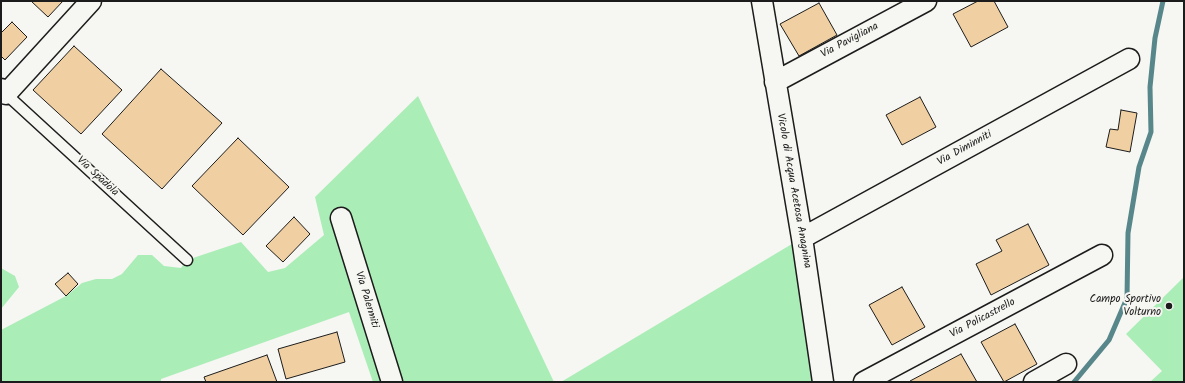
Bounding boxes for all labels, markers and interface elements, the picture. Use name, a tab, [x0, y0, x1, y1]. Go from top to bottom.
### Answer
street label: Via Pavigliana	[819, 20, 881, 62]
street label: Vicolo di Acqua Acetosa Anagnina	[773, 113, 813, 269]
street label: Via Diminniti	[935, 129, 995, 169]
street label: Via Spadola	[73, 154, 121, 200]
street label: Via Palermiti	[351, 270, 381, 330]
place label: Campo Sportivo Volturno	[1090, 293, 1161, 319]
street label: Via Policastrello	[948, 296, 1018, 342]
marker: Campo Sportivo Volturno	[1164, 301, 1174, 311]

